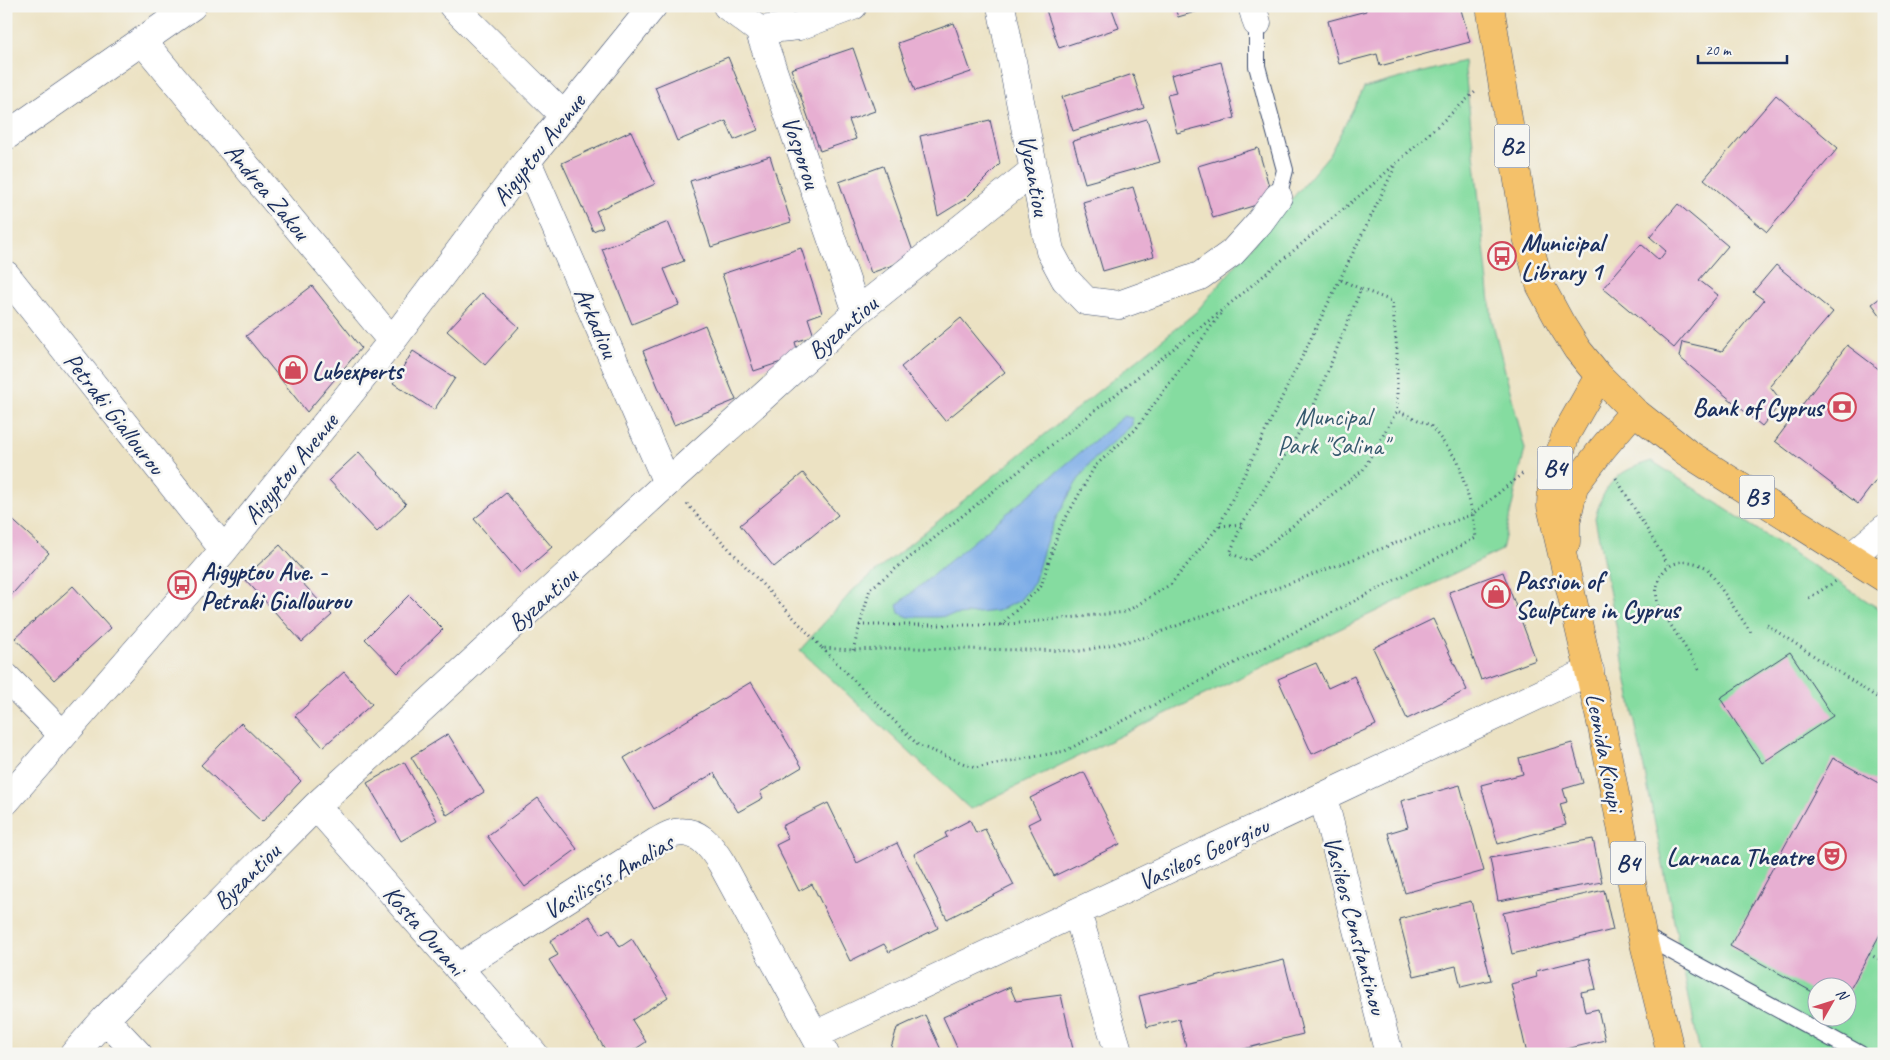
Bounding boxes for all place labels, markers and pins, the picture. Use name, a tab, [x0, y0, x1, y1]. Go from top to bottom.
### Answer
place label: Municipal Library 1	[1521, 227, 1608, 288]
bus stop icon: Municipal Library 1	[1487, 241, 1517, 271]
shop icon: Lubexperts	[278, 355, 308, 385]
place label: Lubexperts	[312, 355, 405, 387]
place label: Bank of Cyprus	[1692, 392, 1825, 424]
bank icon: Bank of Cyprus	[1827, 392, 1857, 422]
place label: Aigyptou Ave. - Petraki Giallourou	[201, 556, 353, 617]
place label: Passion of Sculpture in Cyprus	[1515, 565, 1682, 626]
bus stop icon: Aigyptou Ave. - Petraki Giallourou	[167, 570, 197, 600]
shop icon: Passion of Sculpture in Cyprus	[1481, 579, 1511, 609]
place label: Larnaca Theatre	[1666, 841, 1815, 873]
theatre icon: Larnaca Theatre	[1817, 841, 1847, 871]

